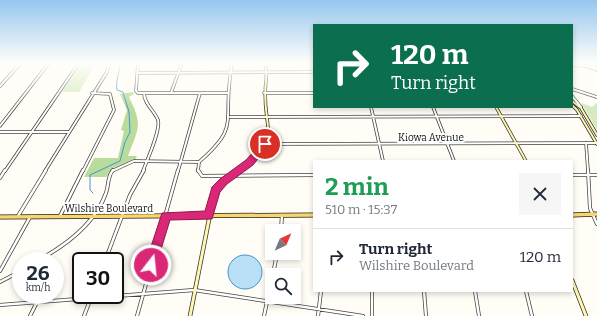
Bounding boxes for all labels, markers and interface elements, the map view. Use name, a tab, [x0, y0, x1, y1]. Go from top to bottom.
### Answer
text: 120 m	[391, 38, 468, 71]
icon: right	[325, 40, 377, 92]
text: Turn right	[391, 72, 476, 94]
pin	[248, 127, 282, 161]
street label: Kiowa Avenue	[398, 132, 464, 144]
icon: arrive	[254, 133, 276, 155]
text: 2 min	[325, 173, 389, 201]
button: close	[519, 173, 561, 215]
text: 510 m · 15:37	[325, 202, 397, 217]
street label: Wilshire Boulevard	[65, 203, 153, 215]
north arrow	[265, 224, 301, 260]
map controls	[265, 224, 301, 304]
text: Turn right	[359, 240, 432, 258]
position arrow	[130, 244, 172, 286]
icon: right	[325, 246, 347, 268]
text: 120 m	[520, 248, 561, 266]
speed limit sign: 30	[72, 252, 124, 304]
text: Wilshire Boulevard	[359, 258, 474, 273]
text: 26	[26, 261, 50, 285]
button: search	[265, 268, 301, 304]
text: km/h	[26, 282, 50, 294]

